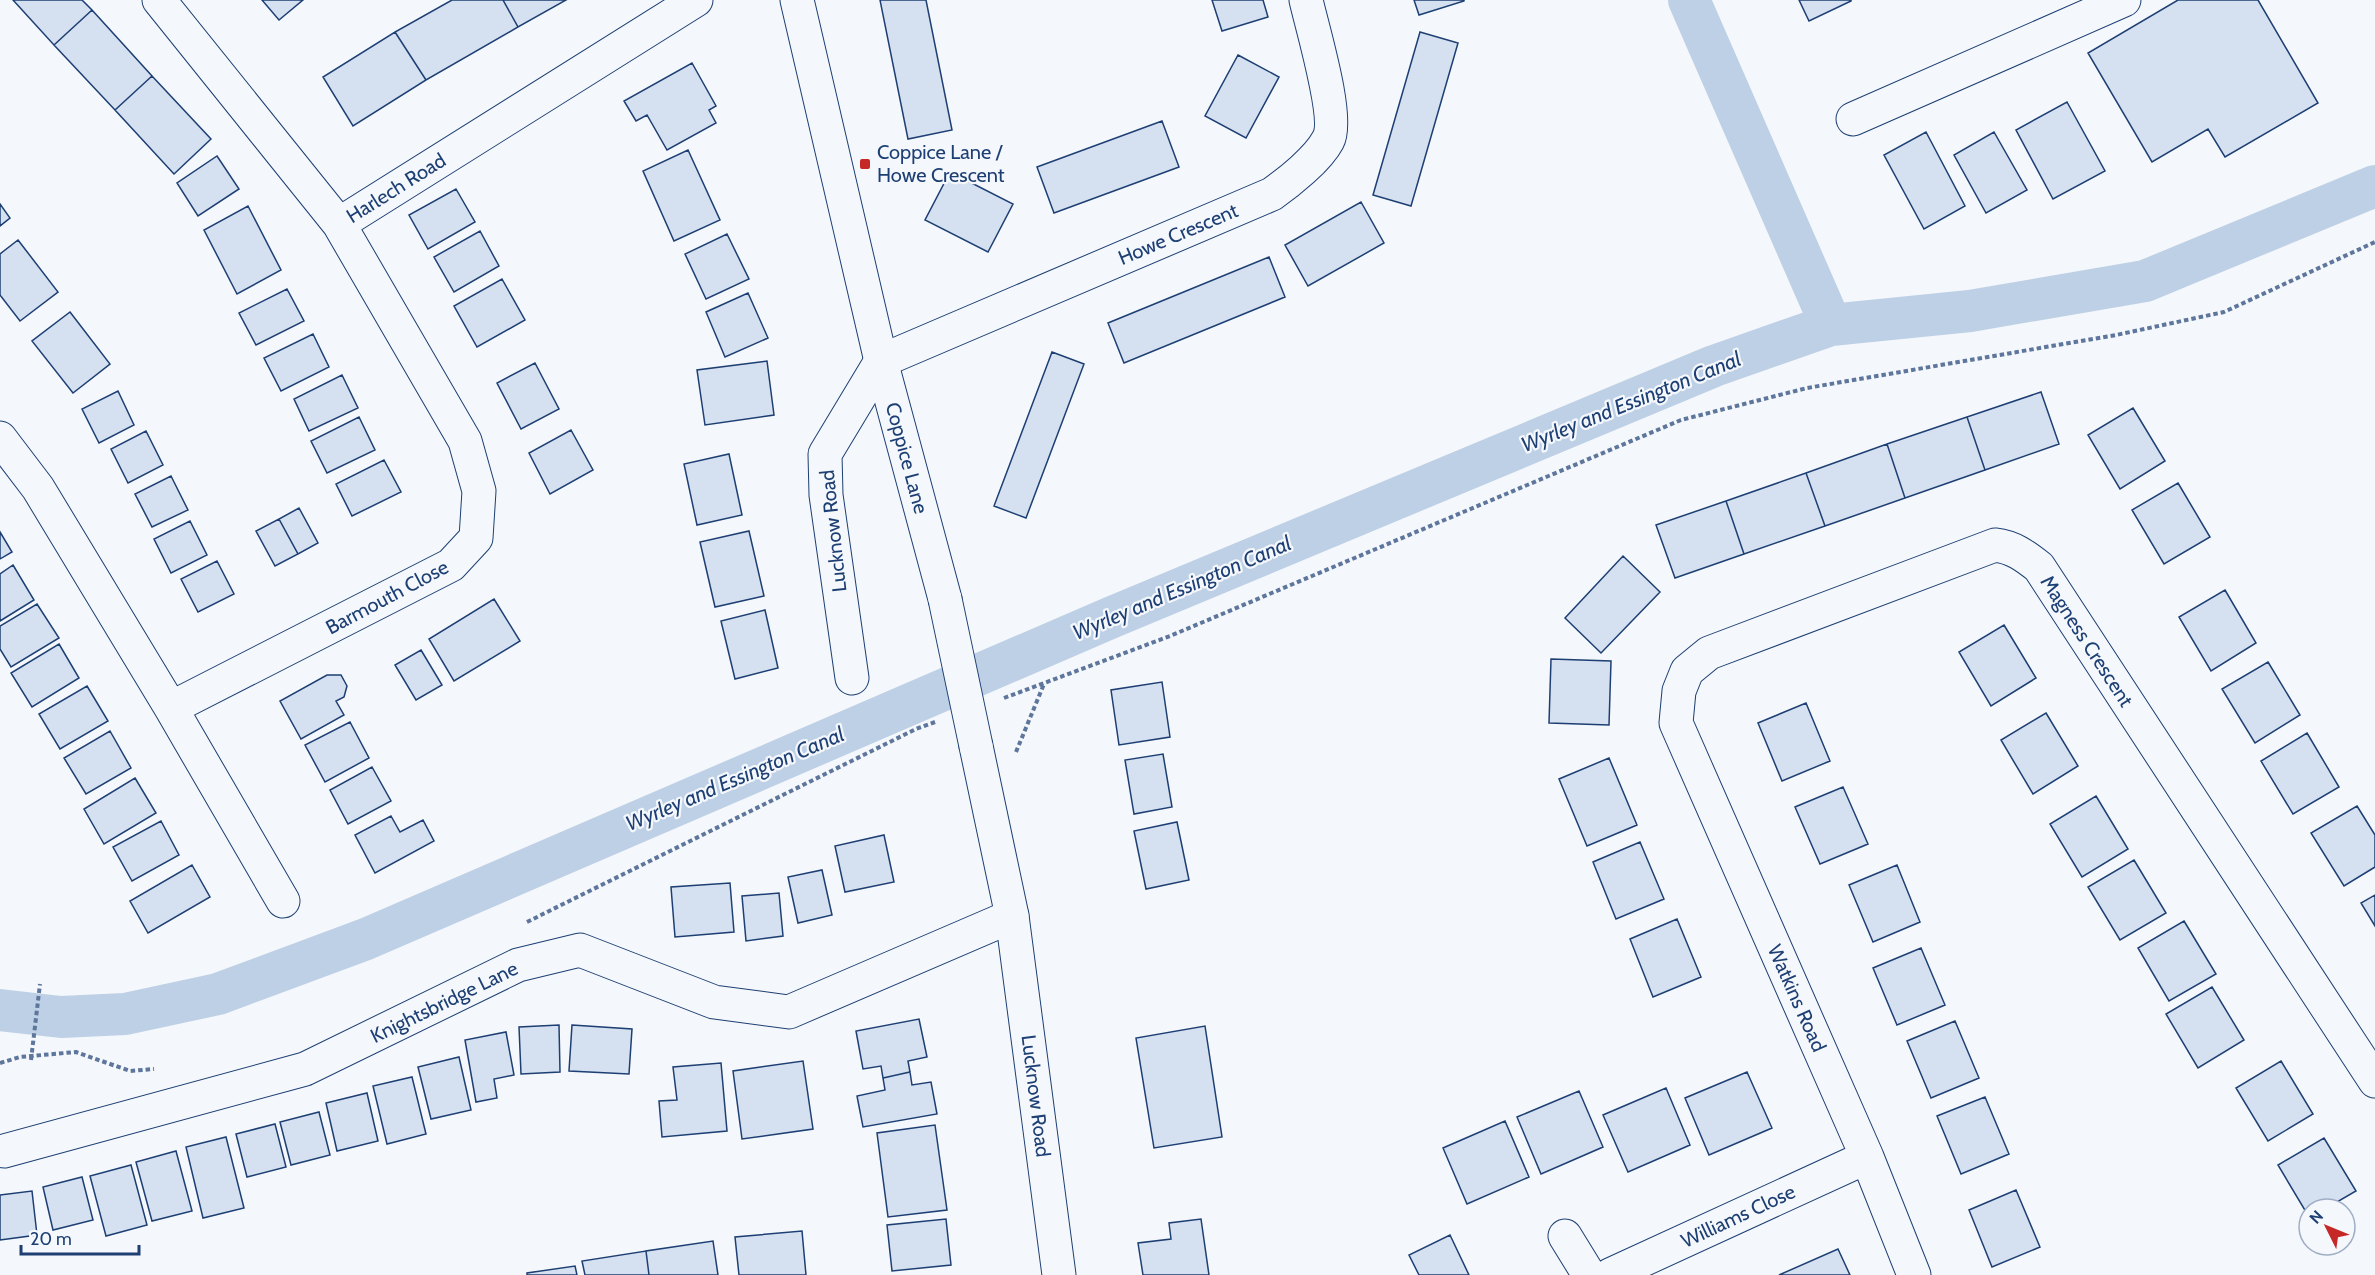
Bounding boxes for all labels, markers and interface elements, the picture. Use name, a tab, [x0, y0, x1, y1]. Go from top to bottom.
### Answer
place label: Coppice Lane / Howe Crescent	[877, 140, 1005, 187]
street label: Harlech Road	[342, 148, 450, 228]
marker: Coppice Lane / Howe Crescent	[858, 157, 872, 171]
street label: Howe Crescent	[1115, 198, 1242, 270]
water label: Wyrley and Essington Canal	[1517, 346, 1744, 457]
street label: Coppice Lane	[881, 400, 933, 516]
street label: Lucknow Road	[815, 469, 851, 593]
water label: Wyrley and Essington Canal	[1069, 530, 1295, 645]
street label: Barmouth Close	[322, 555, 452, 639]
street label: Magness Crescent	[2036, 571, 2139, 711]
water label: Wyrley and Essington Canal	[622, 721, 848, 836]
street label: Watkins Road	[1763, 941, 1831, 1055]
street label: Knightsbridge Lane	[366, 956, 522, 1048]
street label: Lucknow Road	[1017, 1034, 1055, 1158]
street label: Williams Close	[1677, 1179, 1799, 1253]
north arrow	[2297, 1197, 2357, 1257]
text: N	[2306, 1206, 2327, 1228]
scale bar	[21, 1218, 140, 1256]
text: 20 m	[30, 1228, 72, 1250]

